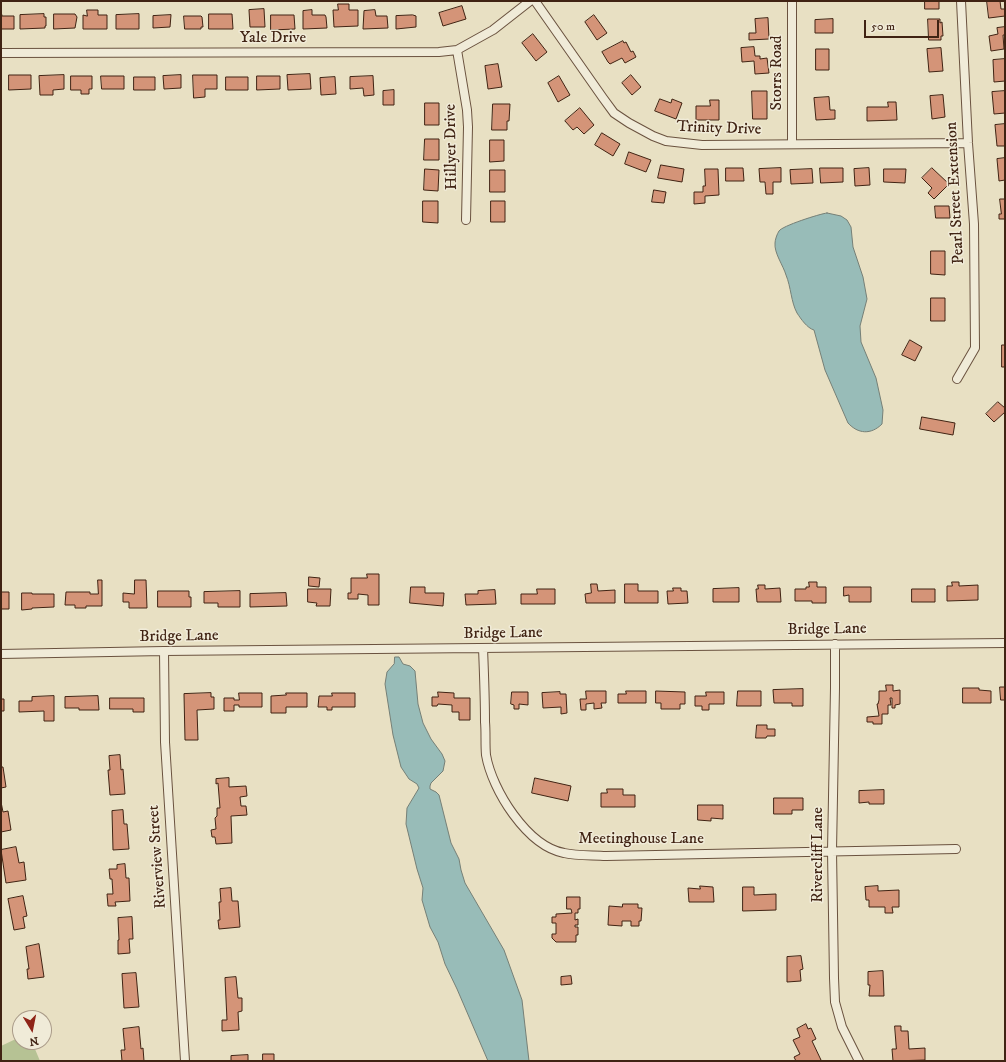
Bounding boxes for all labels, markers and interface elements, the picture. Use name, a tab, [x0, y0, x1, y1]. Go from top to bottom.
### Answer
scale bar	[866, 12, 941, 38]
text: 50 m	[871, 19, 895, 34]
street label: Yale Drive	[240, 29, 306, 49]
street label: Storrs Road	[768, 35, 788, 111]
street label: Hillyer Drive	[442, 104, 462, 190]
street label: Trinity Drive	[676, 118, 762, 140]
street label: Pearl Street Extension	[943, 121, 969, 265]
street label: Bridge Lane	[787, 620, 867, 640]
street label: Bridge Lane	[463, 624, 543, 644]
street label: Bridge Lane	[139, 627, 219, 647]
street label: Riverview Street	[145, 805, 171, 909]
street label: Rivercliff Lane	[809, 807, 829, 903]
street label: Meetinghouse Lane	[578, 830, 704, 850]
north arrow	[12, 1010, 52, 1050]
text: N	[28, 1033, 40, 1049]

